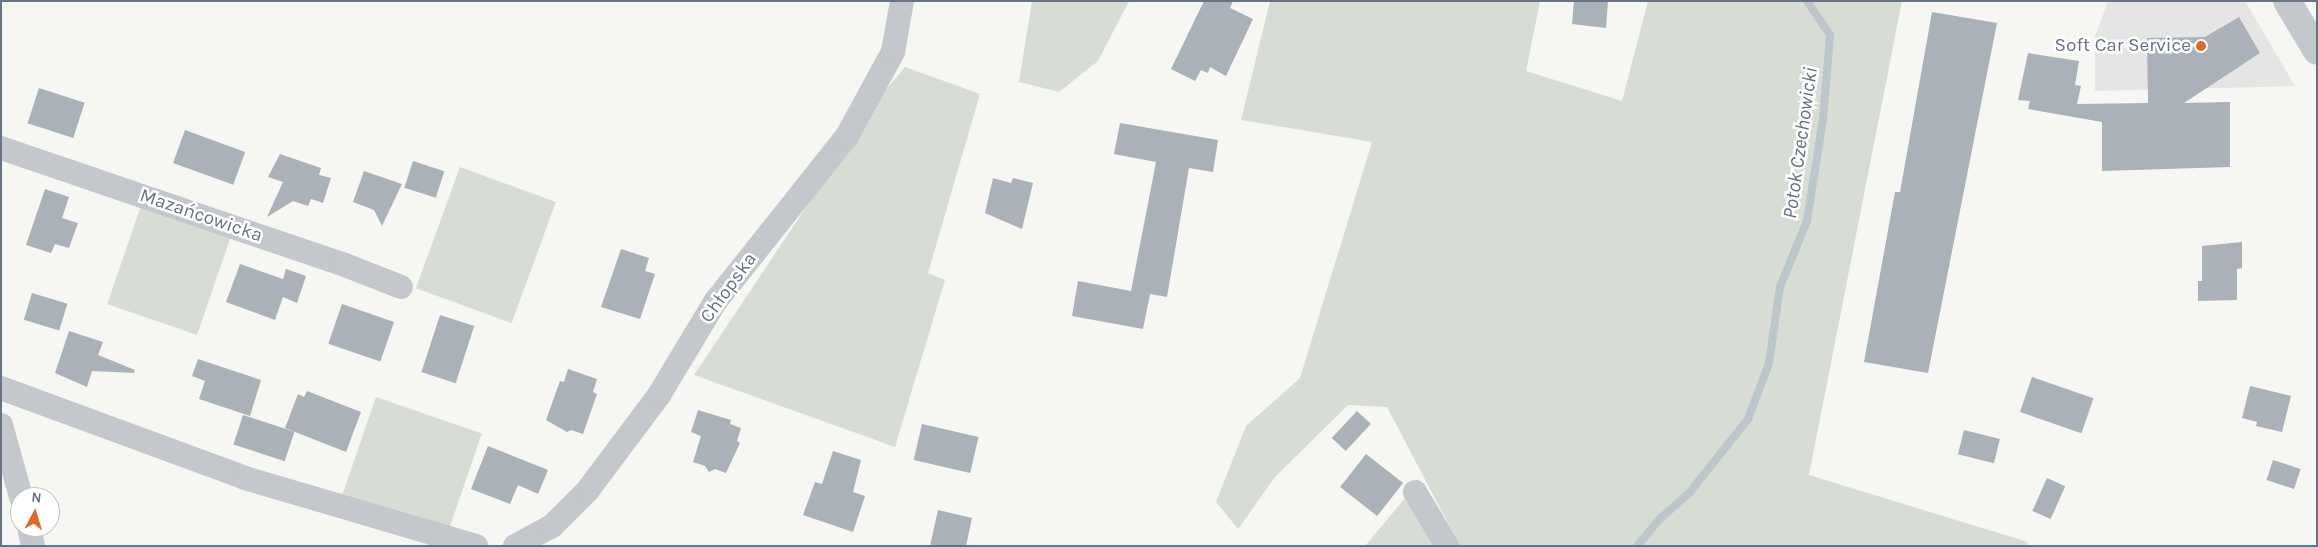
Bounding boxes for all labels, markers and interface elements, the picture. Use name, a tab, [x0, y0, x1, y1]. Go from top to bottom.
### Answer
place label: Soft Car Service	[2055, 35, 2191, 57]
marker: Soft Car Service	[2195, 40, 2207, 52]
water label: Potok Czechowicki	[1777, 66, 1823, 220]
street label: Mazańcowicka	[137, 184, 265, 248]
street label: Chłopska	[696, 249, 762, 327]
north arrow	[10, 487, 60, 537]
text: N	[31, 489, 42, 507]

